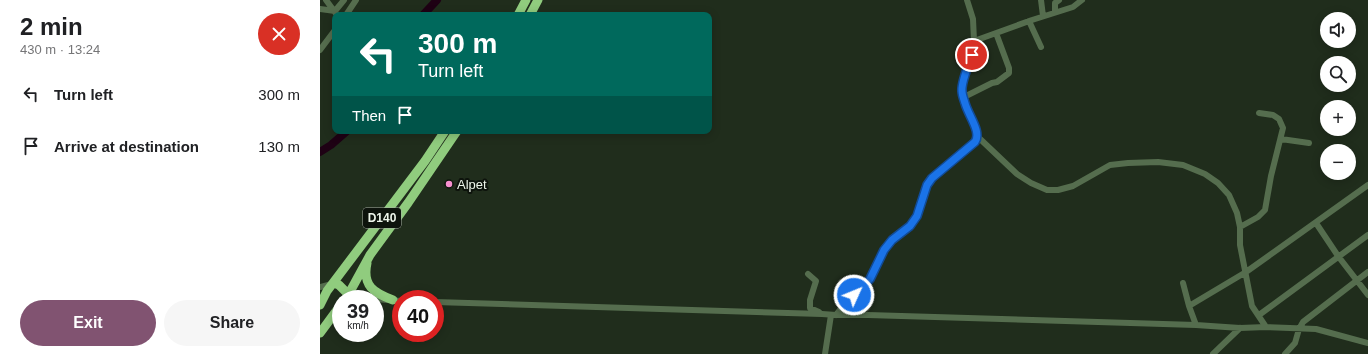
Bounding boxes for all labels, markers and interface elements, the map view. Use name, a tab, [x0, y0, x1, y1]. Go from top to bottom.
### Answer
map controls	[1320, 12, 1356, 180]
button: sound	[1320, 12, 1356, 48]
text: 2 min	[20, 13, 83, 40]
button: close	[258, 13, 300, 55]
icon: left	[352, 28, 404, 80]
text: 300 m	[418, 28, 497, 59]
pin	[955, 38, 989, 72]
text: 430 m · 13:24	[20, 42, 100, 57]
icon: arrive	[961, 44, 983, 66]
button: search	[1320, 56, 1356, 92]
text: Turn left	[418, 61, 483, 81]
icon: left	[20, 83, 42, 105]
text: Turn left	[54, 86, 113, 103]
text: 300 m	[258, 86, 300, 103]
button: +	[1320, 100, 1356, 136]
icon: arrive	[394, 104, 416, 126]
text: Then	[352, 107, 386, 124]
icon: arrive	[20, 135, 42, 157]
text: Arrive at destination	[54, 138, 199, 155]
text: 130 m	[258, 138, 300, 155]
button: −	[1320, 144, 1356, 180]
place label: Alpet	[457, 177, 487, 192]
marker: Alpet	[444, 179, 454, 189]
road number: D140	[363, 208, 401, 228]
position arrow	[833, 274, 875, 316]
speed limit sign: 40	[392, 290, 444, 342]
button: Exit	[20, 300, 156, 346]
button: Share	[164, 300, 300, 346]
text: 39	[347, 300, 369, 322]
text: km/h	[347, 320, 369, 331]

